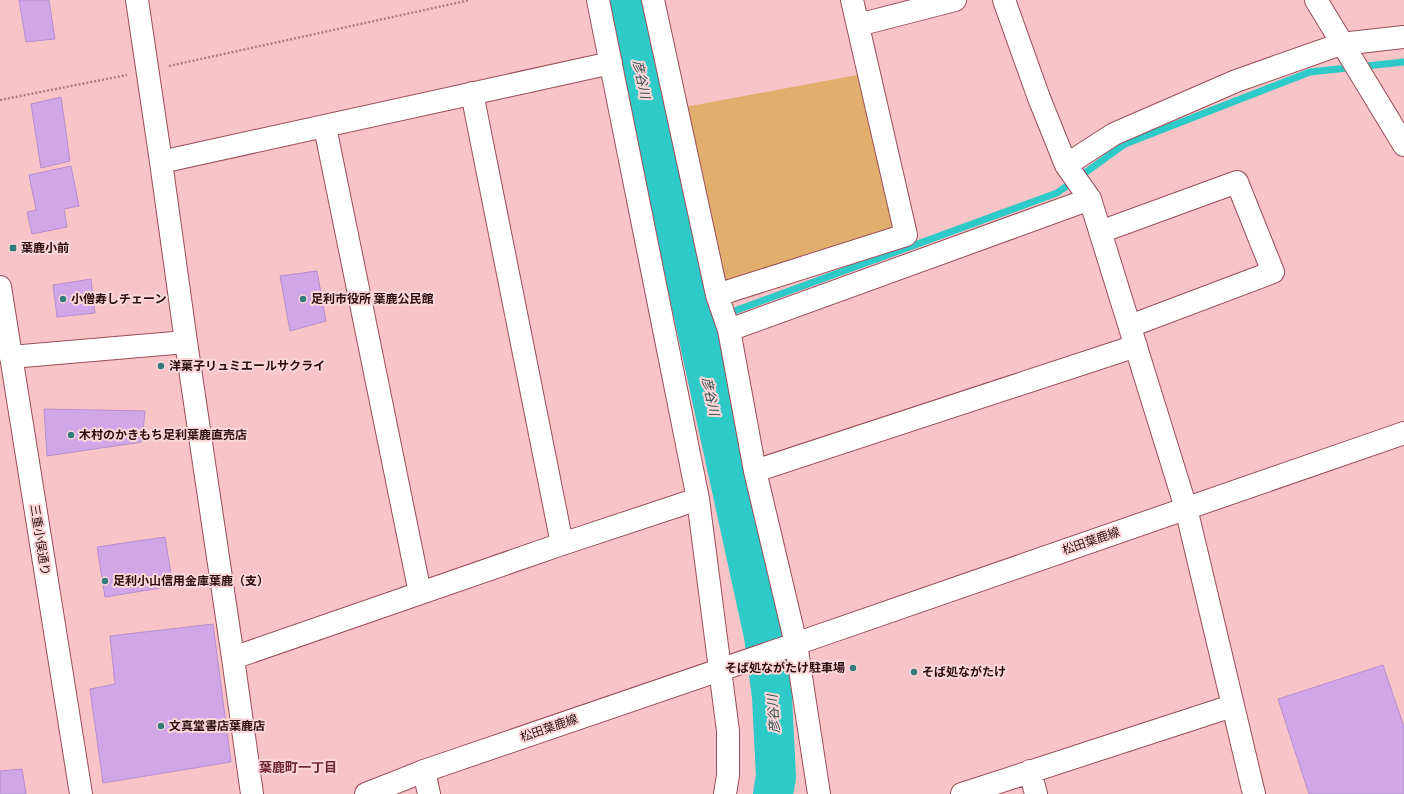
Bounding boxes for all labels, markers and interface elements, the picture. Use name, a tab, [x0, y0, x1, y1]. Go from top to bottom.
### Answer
water label: 彦谷川	[630, 58, 653, 102]
place label: 葉鹿小前	[21, 241, 69, 255]
marker: 葉鹿小前	[8, 243, 18, 253]
place label: 小僧寿しチェーン	[71, 292, 166, 306]
place label: 足利市役所 葉鹿公民館	[311, 292, 434, 306]
marker: 小僧寿しチェーン	[58, 294, 68, 304]
marker: 足利市役所 葉鹿公民館	[298, 294, 308, 304]
place label: 洋菓子リュミエールサクライ	[169, 359, 325, 373]
marker: 洋菓子リュミエールサクライ	[156, 361, 166, 371]
water label: 彦谷川	[699, 375, 722, 419]
place label: 木村のかきもち足利葉鹿直売店	[79, 428, 247, 442]
marker: 木村のかきもち足利葉鹿直売店	[66, 430, 76, 440]
street label: 三重小俣通り	[27, 503, 53, 577]
street label: 松田葉鹿線	[1060, 525, 1122, 557]
place label: 足利小山信用金庫葉鹿（支）	[113, 574, 269, 588]
marker: 足利小山信用金庫葉鹿（支）	[100, 576, 110, 586]
place label: そば処ながたけ駐車場	[725, 661, 845, 675]
marker: そば処ながたけ駐車場	[848, 663, 858, 673]
place label: そば処ながたけ	[922, 665, 1006, 679]
marker: そば処ながたけ	[909, 667, 919, 677]
water label: 彦谷川	[765, 692, 782, 734]
street label: 松田葉鹿線	[518, 712, 580, 744]
place label: 文真堂書店葉鹿店	[169, 719, 265, 733]
marker: 文真堂書店葉鹿店	[156, 721, 166, 731]
district label: 葉鹿町一丁目	[259, 760, 337, 775]

